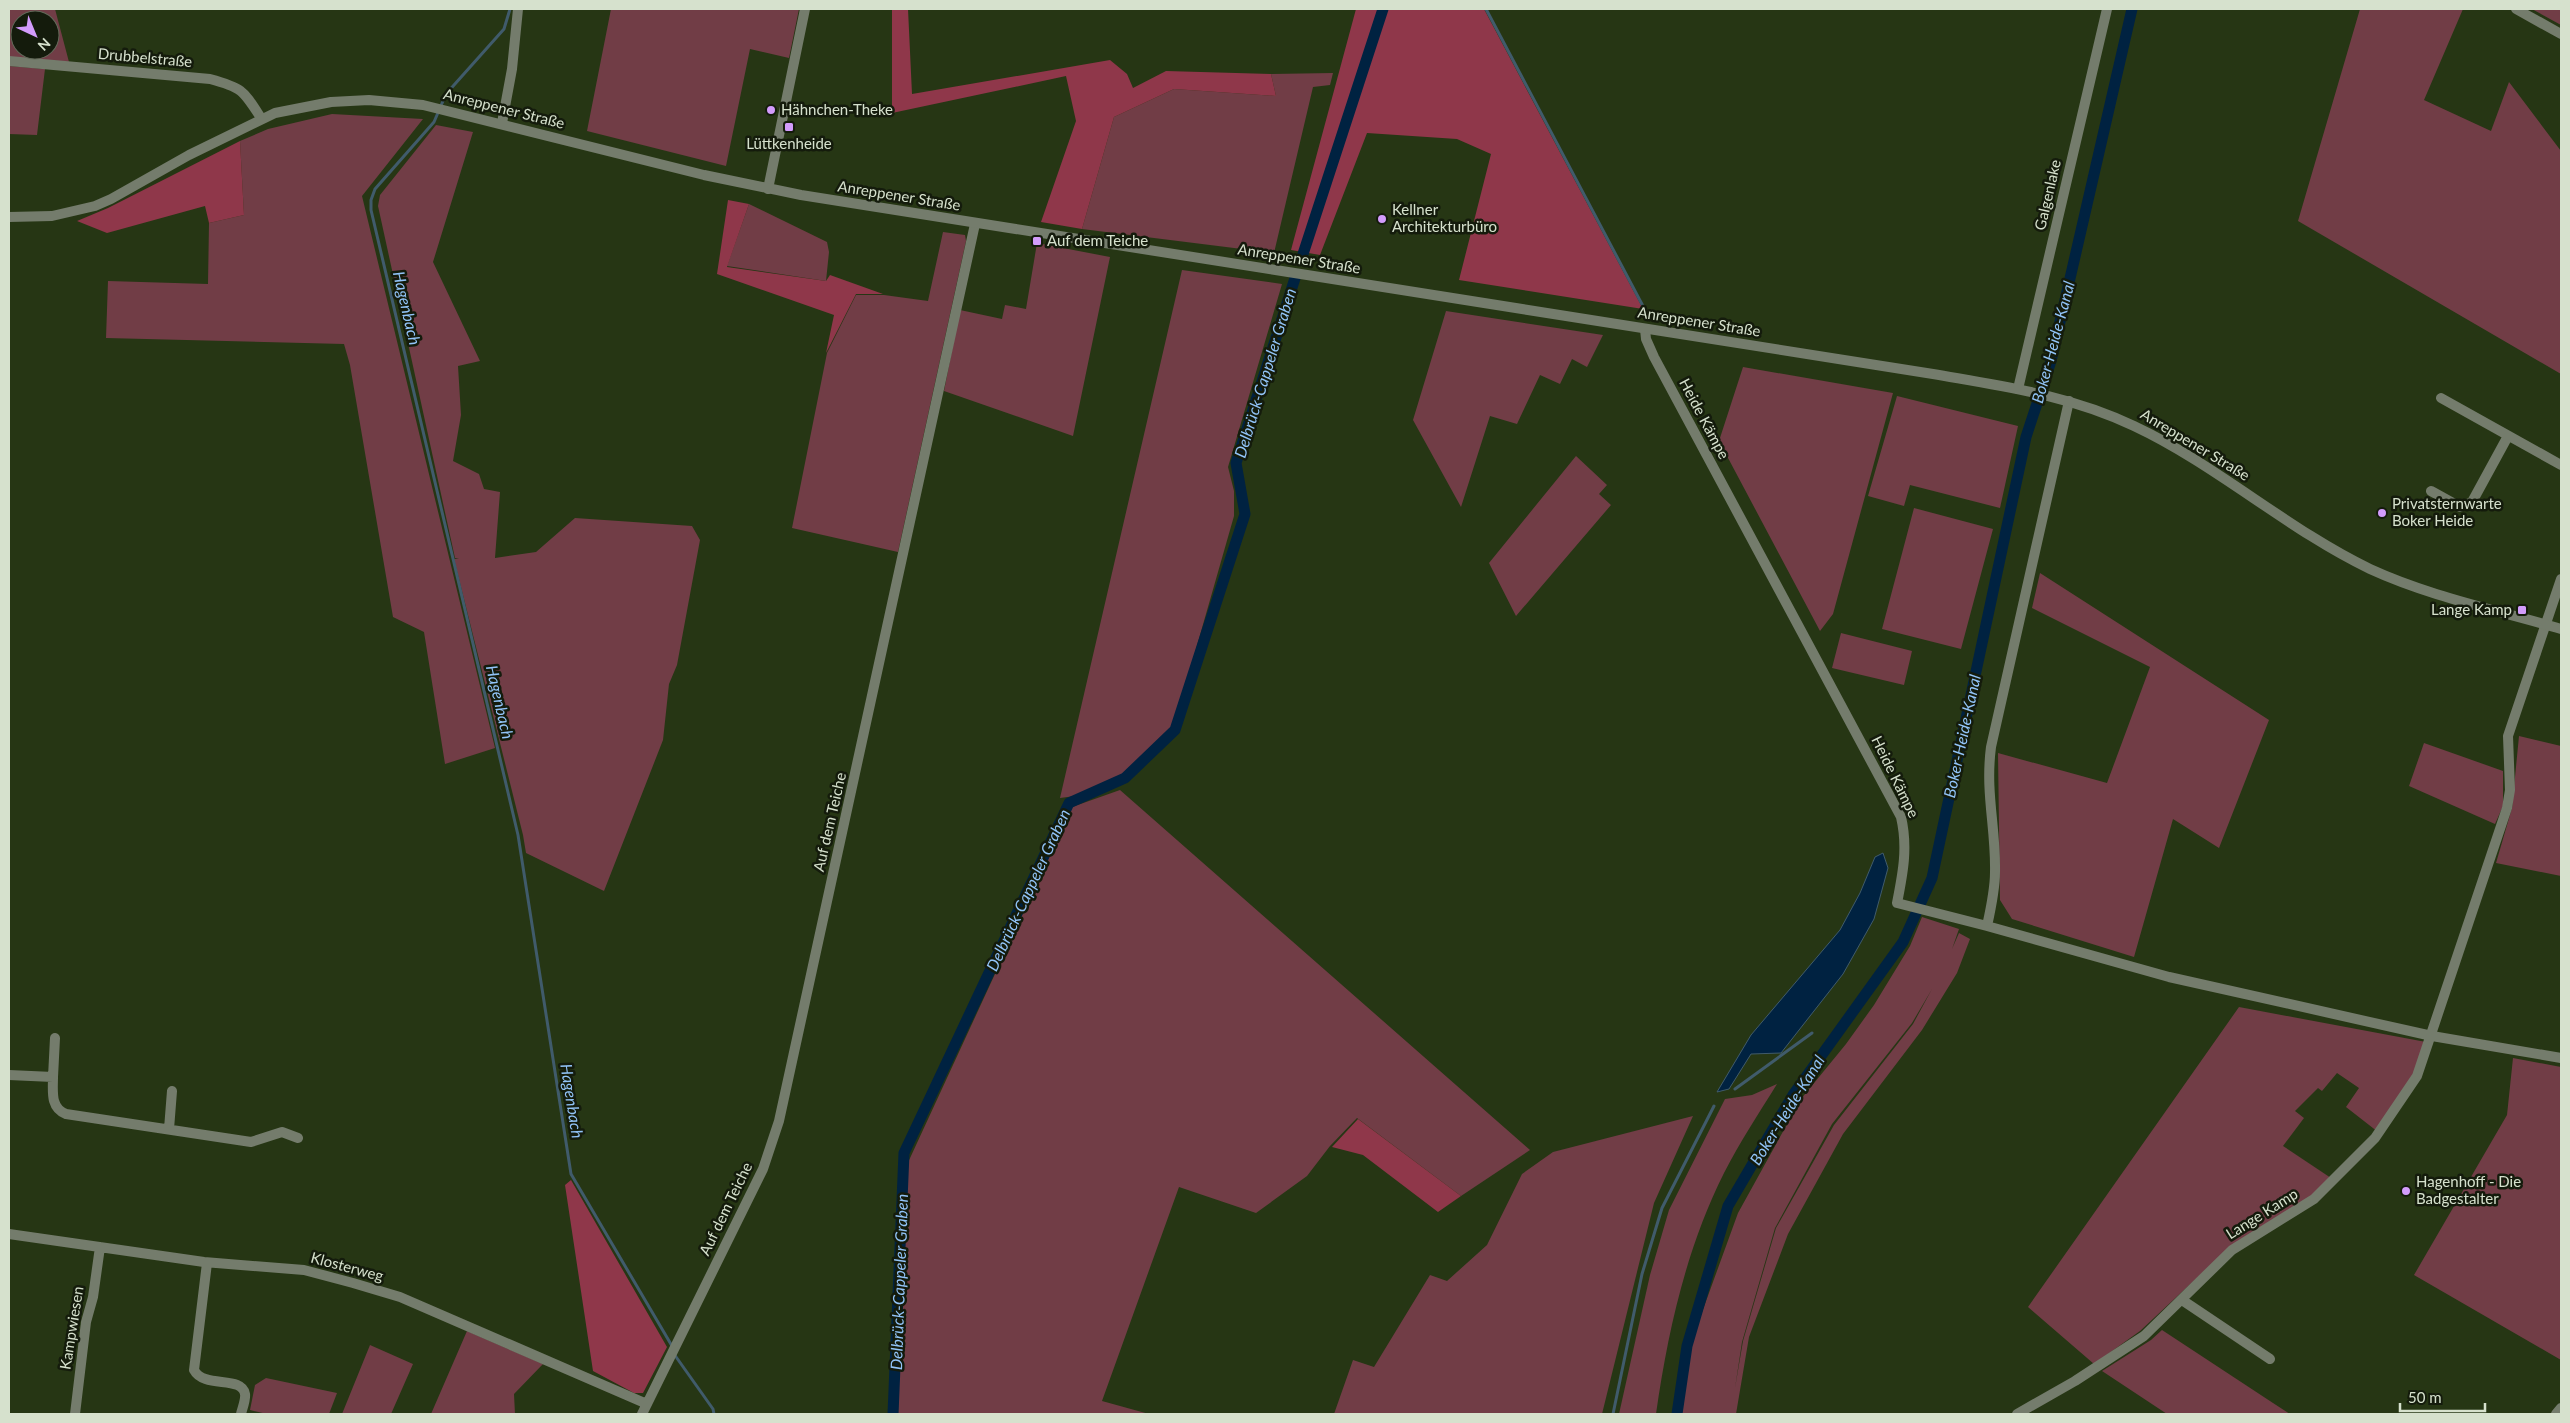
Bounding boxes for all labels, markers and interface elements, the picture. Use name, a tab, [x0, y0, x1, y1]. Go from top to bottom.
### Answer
north arrow	[10, 10, 60, 60]
text: N	[35, 35, 54, 55]
street label: Drubbelstraße	[97, 44, 193, 70]
street label: Anreppener Straße	[442, 84, 567, 132]
place label: Hähnchen-Theke	[781, 100, 893, 118]
marker: Hähnchen-Theke	[765, 104, 777, 116]
marker: Lüttkenheide	[783, 121, 795, 133]
place label: Lüttkenheide	[746, 134, 832, 152]
street label: Galgenlake	[2030, 158, 2064, 232]
street label: Anreppener Straße	[836, 176, 962, 214]
place label: Kellner Architekturbüro	[1392, 200, 1497, 235]
marker: Kellner Architekturbüro	[1376, 213, 1388, 225]
place label: Auf dem Teiche	[1047, 231, 1148, 249]
marker: Auf dem Teiche	[1031, 235, 1043, 247]
street label: Anreppener Straße	[1236, 239, 1362, 277]
water label: Hagenbach	[390, 269, 425, 347]
water label: Boker-Heide-Kanal	[2027, 278, 2078, 405]
water label: Delbrück-Cappeler Graben	[1230, 286, 1299, 460]
street label: Anreppener Straße	[1636, 302, 1762, 340]
street label: Heide Kämpe	[1676, 375, 1734, 462]
street label: Anreppener Straße	[2138, 404, 2253, 484]
place label: Privatsternwarte Boker Heide	[2392, 494, 2502, 529]
marker: Privatsternwarte Boker Heide	[2376, 507, 2388, 519]
place label: Lange Kamp	[2431, 600, 2512, 618]
marker: Lange Kamp	[2516, 604, 2528, 616]
water label: Hagenbach	[483, 663, 518, 741]
water label: Boker-Heide-Kanal	[1939, 672, 1984, 799]
street label: Heide Kämpe	[1868, 733, 1924, 821]
street label: Auf dem Teiche	[809, 770, 849, 873]
water label: Delbrück-Cappeler Graben	[982, 806, 1073, 974]
water label: Boker-Heide-Kanal	[1745, 1051, 1828, 1168]
water label: Hagenbach	[557, 1062, 588, 1140]
street label: Auf dem Teiche	[695, 1159, 755, 1258]
place label: Hagenhoff - Die Badgestalter	[2416, 1172, 2521, 1207]
street label: Lange Kamp	[2222, 1184, 2301, 1242]
marker: Hagenhoff - Die Badgestalter	[2400, 1185, 2412, 1197]
water label: Delbrück-Cappeler Graben	[886, 1194, 911, 1370]
street label: Klosterweg	[309, 1248, 386, 1284]
street label: Kampwiesen	[56, 1285, 86, 1371]
scale bar	[2400, 1380, 2485, 1412]
text: 50 m	[2408, 1388, 2442, 1406]

